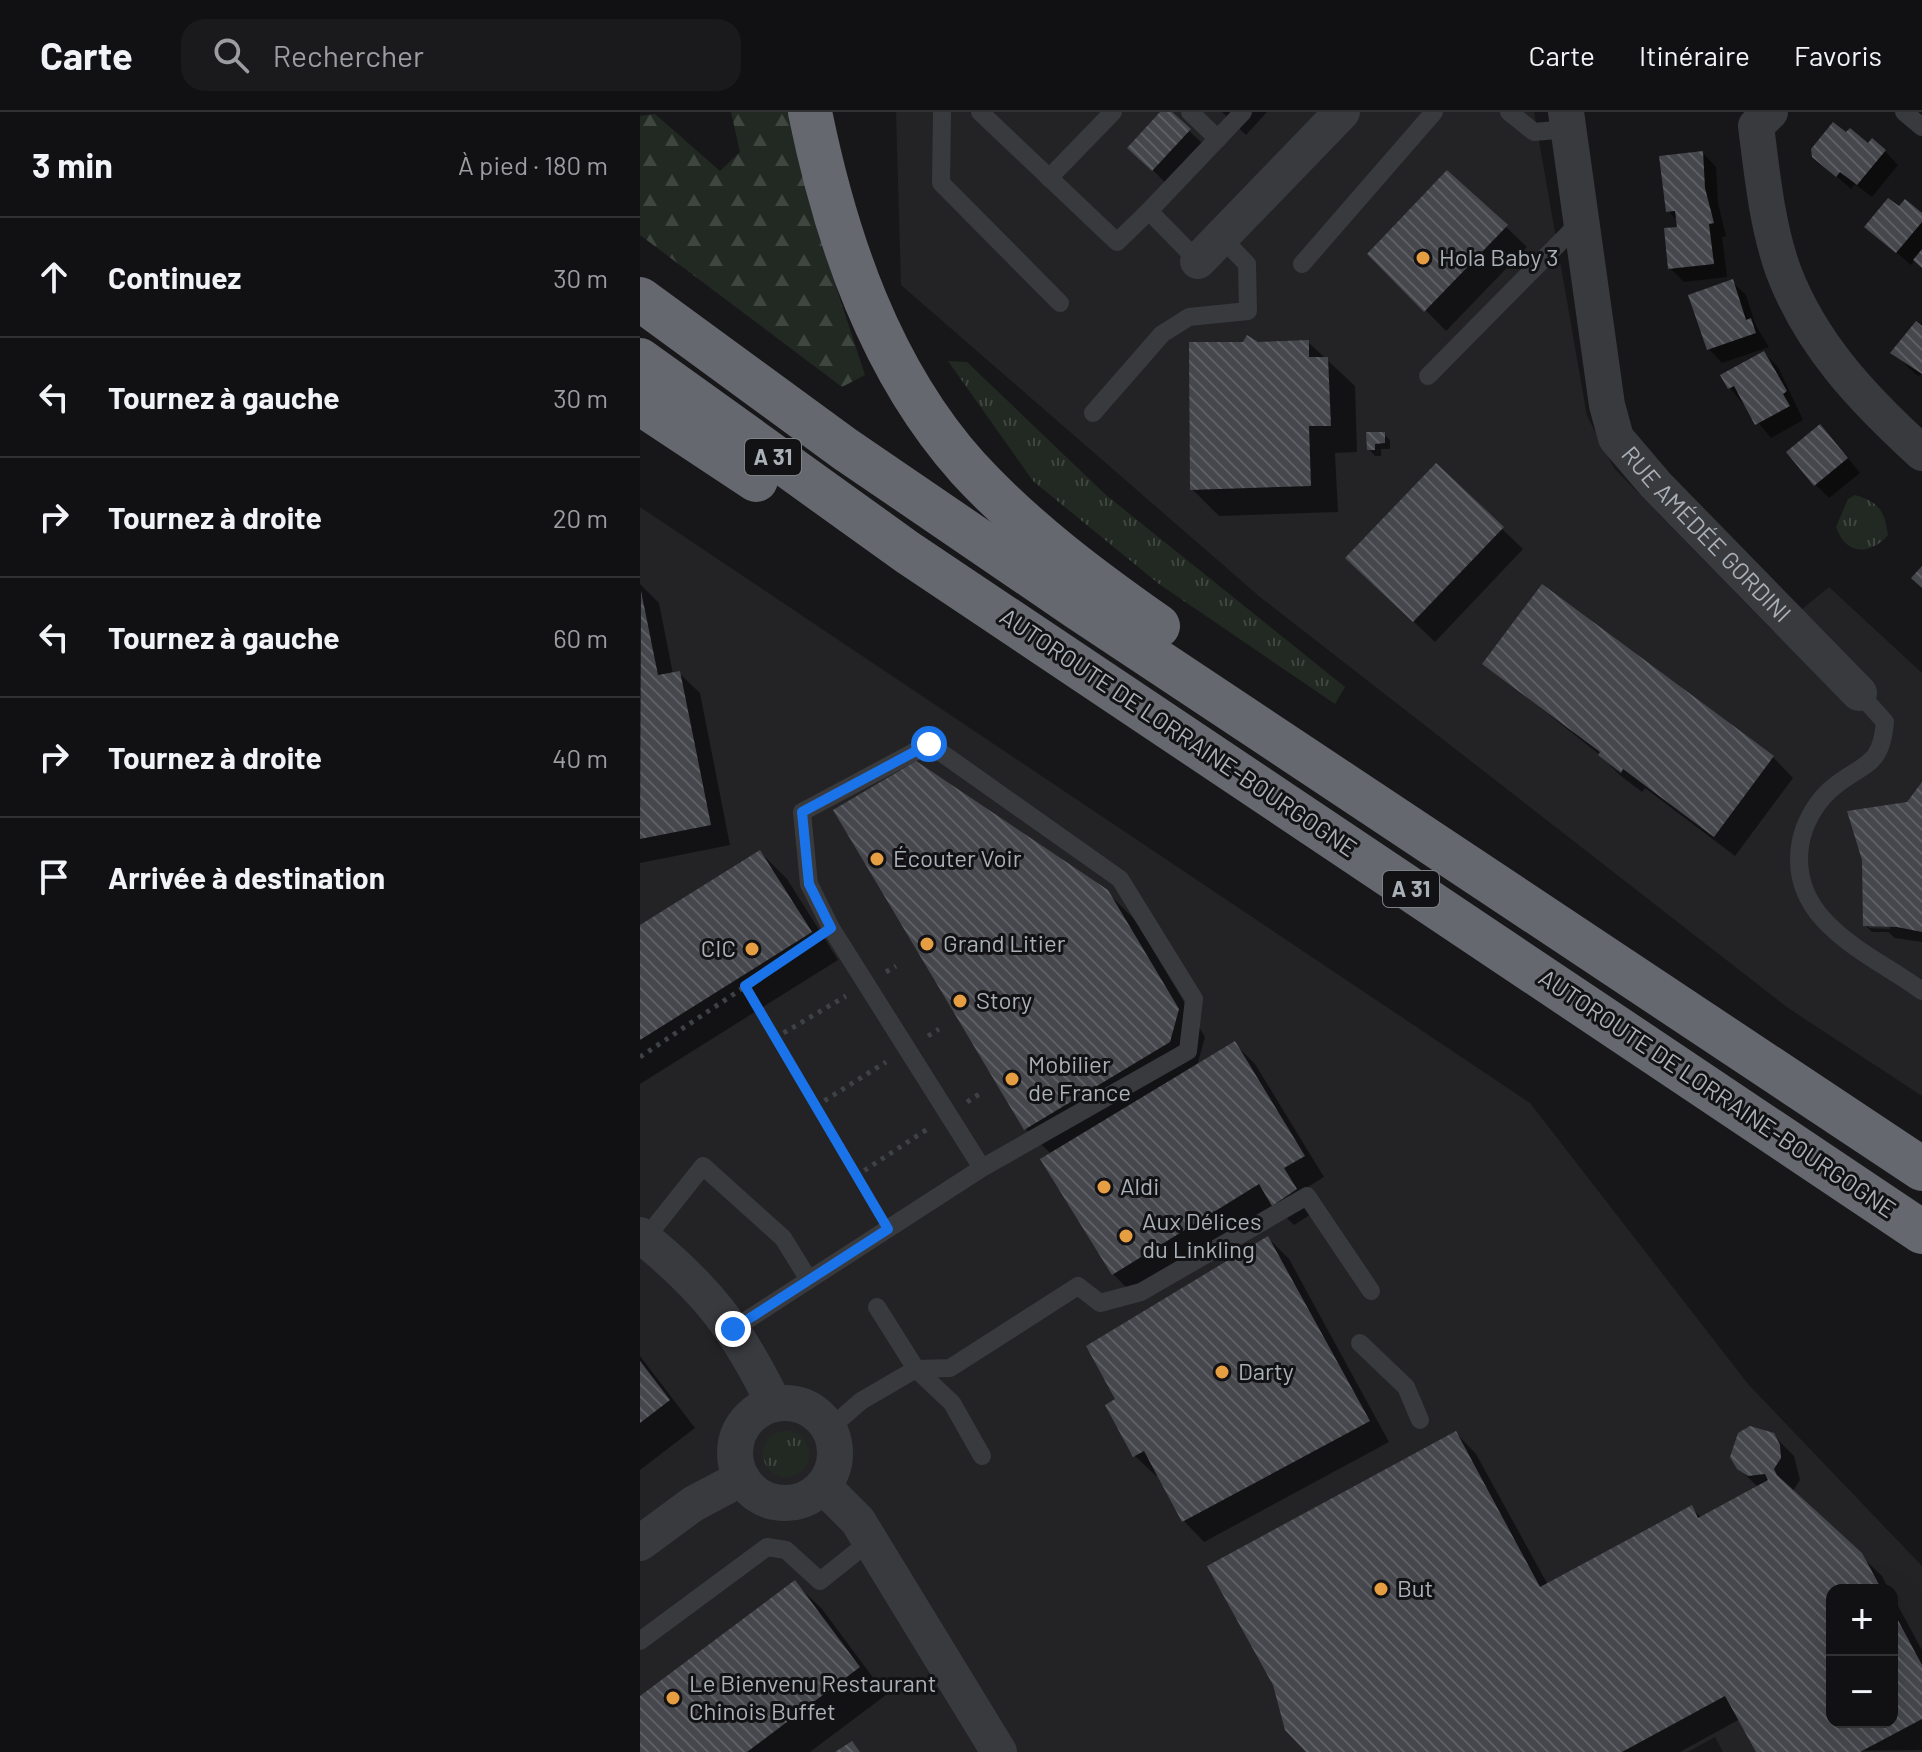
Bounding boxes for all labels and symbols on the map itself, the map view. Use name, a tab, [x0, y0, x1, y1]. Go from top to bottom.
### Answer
place label: Hola Baby 3	[1439, 242, 1559, 271]
marker: Hola Baby 3	[1414, 249, 1432, 267]
road number: A 31	[745, 439, 801, 475]
street label: RUE AMÉDÉE GORDINI	[1616, 440, 1798, 628]
street label: AUTOROUTE DE LORRAINE-BOURGOGNE	[995, 601, 1363, 862]
route start	[911, 726, 947, 762]
place label: Écouter Voir	[893, 843, 1022, 872]
marker: Écouter Voir	[868, 850, 886, 868]
road number: A 31	[1383, 871, 1439, 907]
place label: Grand Litier	[943, 928, 1066, 957]
place label: CIC	[701, 933, 736, 962]
marker: Grand Litier	[918, 935, 936, 953]
marker: CIC	[743, 940, 761, 958]
street label: AUTOROUTE DE LORRAINE-BOURGOGNE	[1534, 962, 1902, 1223]
place label: Story	[976, 985, 1032, 1014]
marker: Story	[951, 992, 969, 1010]
place label: Mobilier de France	[1028, 1049, 1131, 1106]
marker: Mobilier de France	[1003, 1070, 1021, 1088]
place label: Aldi	[1120, 1171, 1159, 1200]
marker: Aldi	[1095, 1178, 1113, 1196]
place label: Aux Délices du Linkling	[1142, 1206, 1261, 1263]
marker: Aux Délices du Linkling	[1117, 1227, 1135, 1245]
route end	[715, 1311, 751, 1347]
place label: Darty	[1238, 1356, 1294, 1385]
marker: Darty	[1213, 1363, 1231, 1381]
place label: But	[1397, 1573, 1433, 1602]
marker: But	[1372, 1580, 1390, 1598]
place label: Le Bienvenu Restaurant Chinois Buffet	[689, 1668, 937, 1725]
marker: Le Bienvenu Restaurant Chinois Buffet	[664, 1689, 682, 1707]

